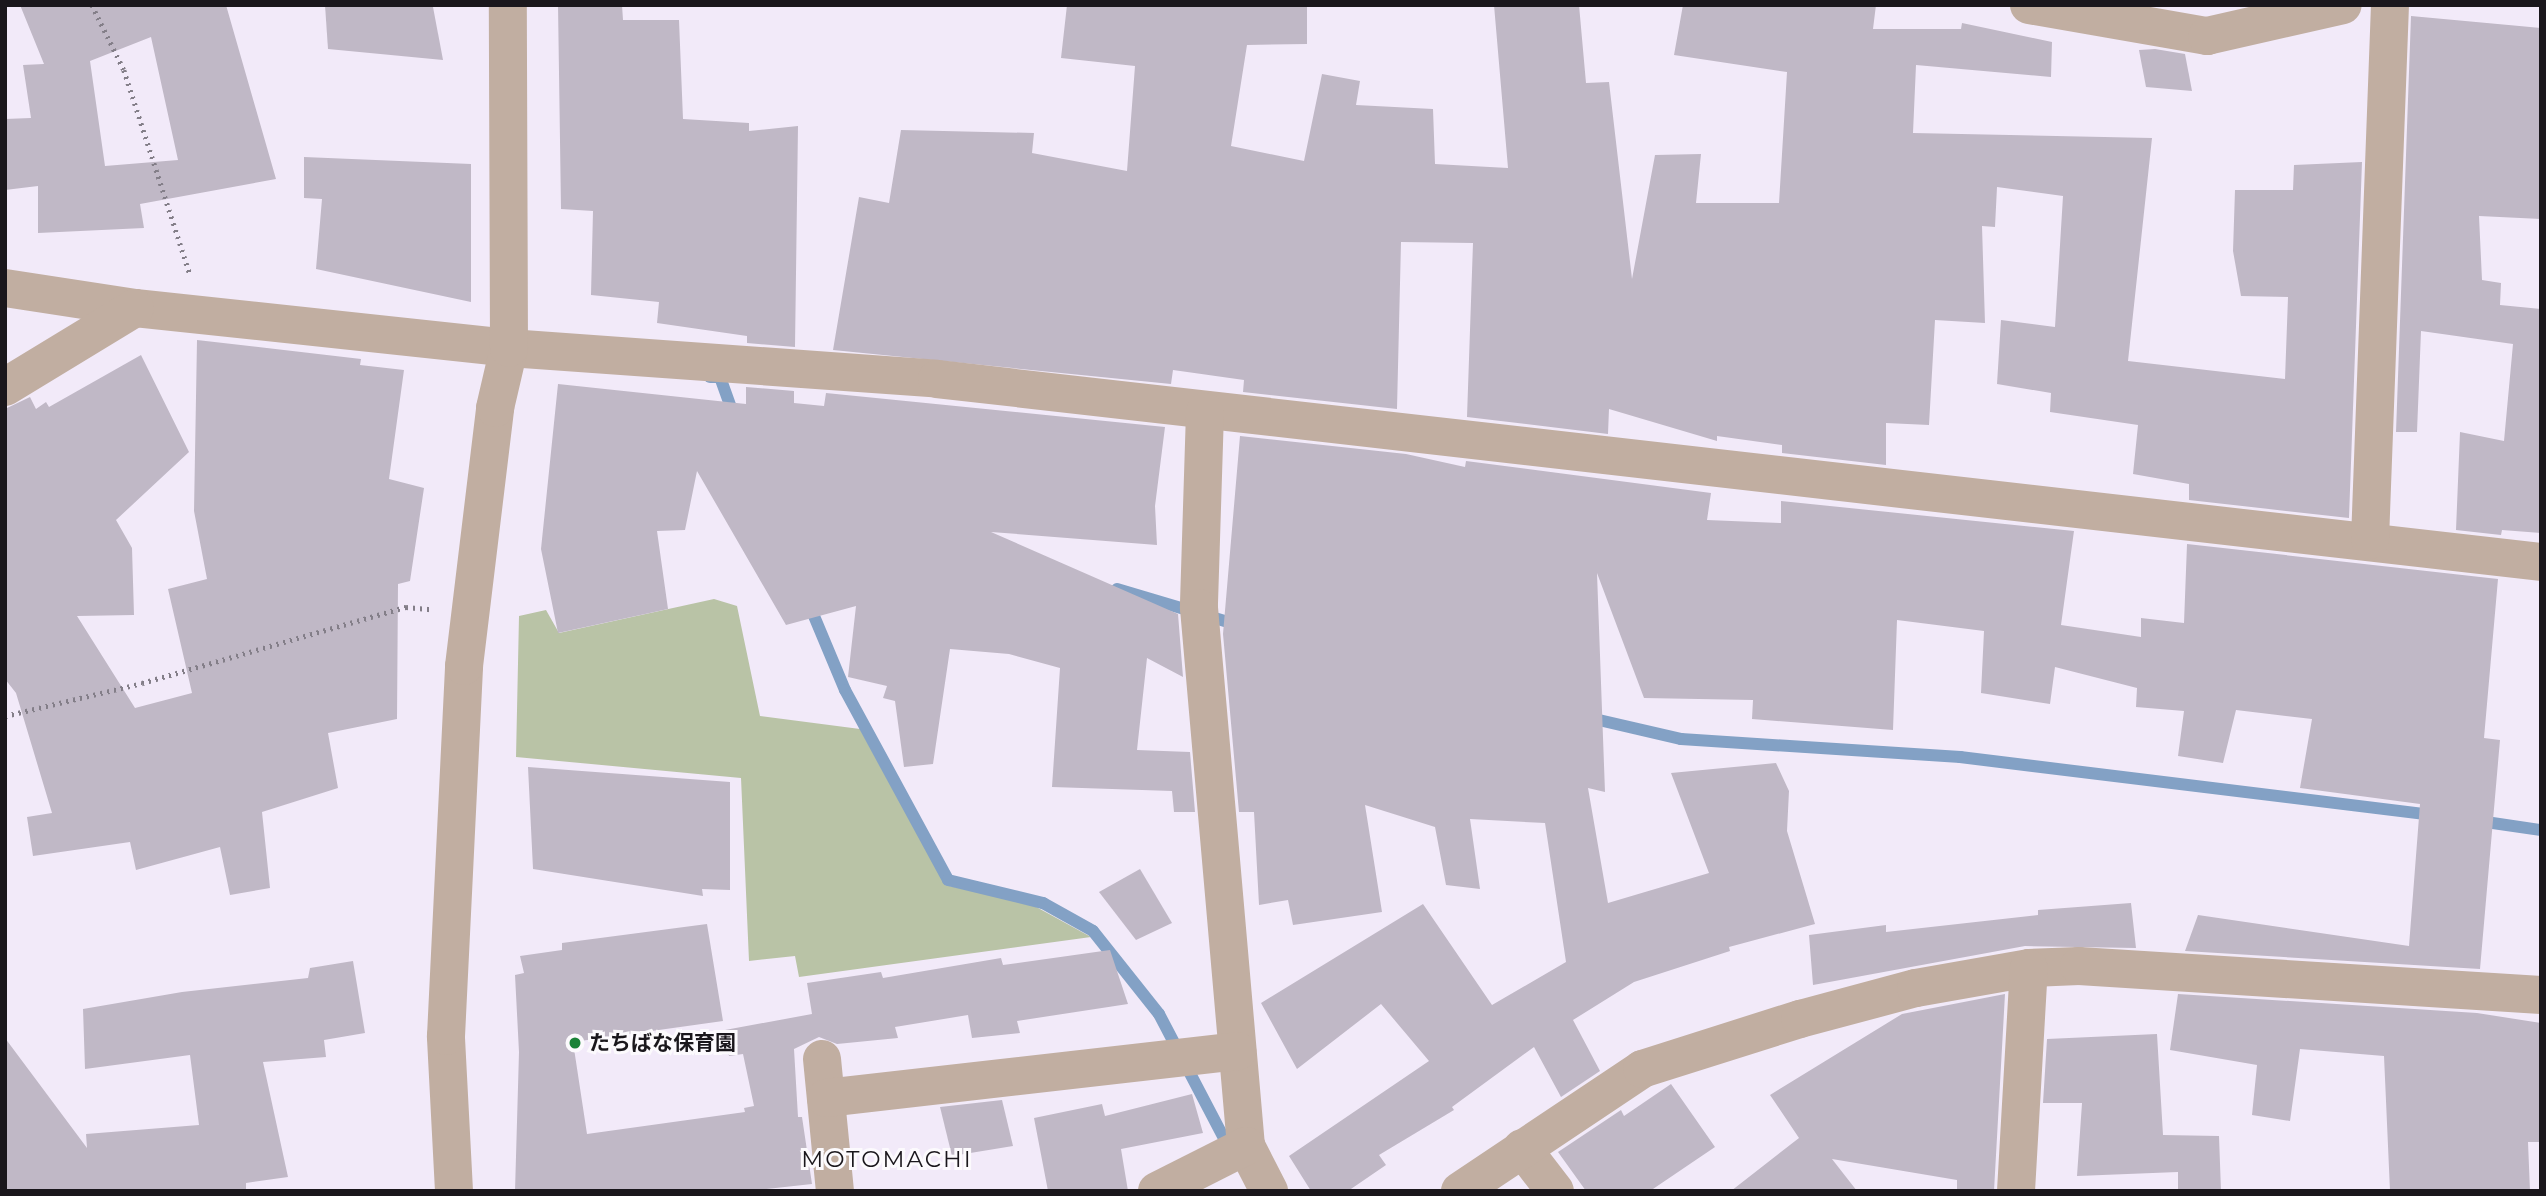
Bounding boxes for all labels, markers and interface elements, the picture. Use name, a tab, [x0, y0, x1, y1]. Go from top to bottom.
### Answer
place label: たちばな保育園	[589, 1030, 736, 1056]
marker: たちばな保育園	[567, 1035, 583, 1051]
district label: MOTOMACHI	[802, 1145, 972, 1173]

